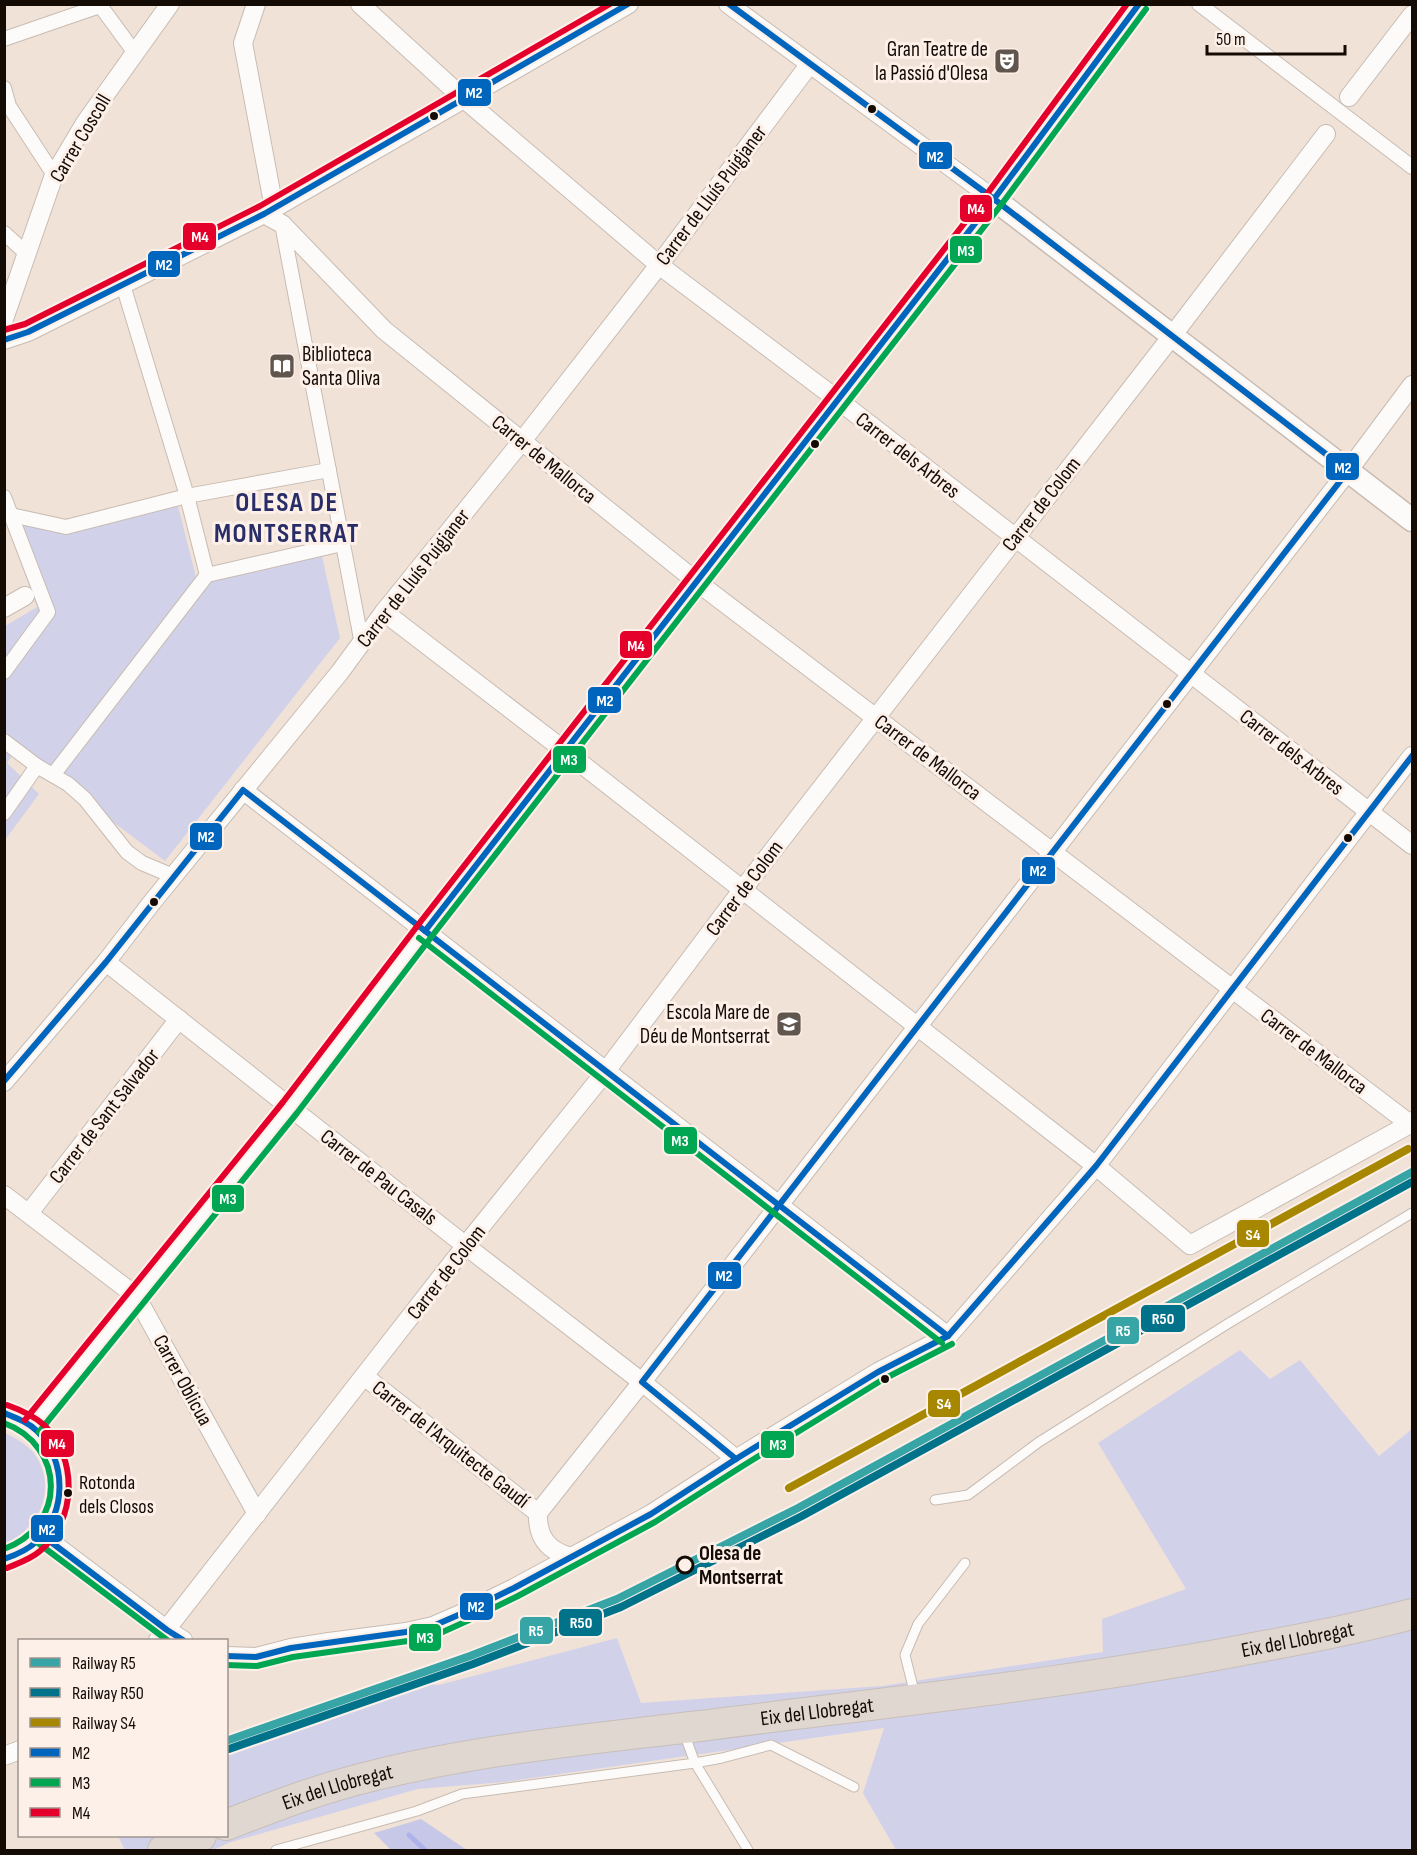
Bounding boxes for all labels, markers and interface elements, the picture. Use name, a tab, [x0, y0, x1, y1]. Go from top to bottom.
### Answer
scale bar	[1207, 18, 1345, 56]
text: 50 m	[1216, 29, 1246, 50]
place label: Gran Teatre de la Passió d'Olesa	[875, 37, 988, 86]
theatre icon: Gran Teatre de la Passió d'Olesa	[992, 46, 1022, 76]
line badge: M2	[457, 78, 492, 107]
text: M2	[465, 84, 483, 103]
street label: Carrer Coscoll	[44, 90, 117, 187]
unlabelled marker	[866, 103, 878, 115]
unlabelled marker	[428, 110, 440, 122]
street label: Carrer de Lluís Puigjaner	[651, 120, 772, 270]
line badge: M2	[918, 141, 953, 170]
text: M2	[926, 148, 944, 167]
line badge: M4	[959, 194, 993, 223]
text: M4	[967, 200, 985, 219]
line badge: M4	[182, 222, 217, 251]
text: M4	[191, 228, 209, 247]
line badge: M3	[949, 235, 983, 264]
text: M3	[957, 242, 975, 261]
line badge: M2	[147, 250, 181, 278]
text: M2	[155, 256, 173, 275]
place label: Biblioteca Santa Oliva	[302, 342, 380, 391]
library icon: Biblioteca Santa Oliva	[267, 351, 297, 381]
street label: Carrer dels Arbres	[851, 407, 965, 504]
street label: Carrer de Mallorca	[486, 410, 601, 509]
unlabelled marker	[809, 438, 821, 450]
street label: Carrer de Colom	[997, 452, 1086, 556]
line badge: M2	[1325, 452, 1360, 481]
text: M2	[1334, 459, 1352, 478]
district label: OLESA DE MONTSERRAT	[214, 487, 360, 550]
street label: Carrer de Lluís Puigjaner	[352, 504, 475, 653]
line badge: M4	[619, 630, 653, 659]
text: M4	[627, 637, 645, 656]
line badge: M2	[587, 686, 622, 714]
text: M2	[596, 692, 614, 711]
unlabelled marker	[1161, 698, 1173, 710]
street label: Carrer dels Arbres	[1235, 704, 1349, 801]
street label: Carrer de Mallorca	[869, 709, 986, 806]
line badge: M3	[552, 745, 587, 774]
text: M3	[560, 751, 578, 770]
line badge: M2	[189, 822, 223, 851]
text: M2	[197, 828, 215, 847]
unlabelled marker	[1342, 832, 1354, 844]
street label: Carrer de Colom	[700, 836, 788, 941]
line badge: M2	[1021, 856, 1056, 885]
text: M2	[1029, 862, 1047, 881]
unlabelled marker	[148, 896, 160, 908]
place label: Escola Mare de Déu de Montserrat	[640, 1000, 770, 1049]
street label: Carrer de Mallorca	[1255, 1003, 1372, 1100]
school or university icon: Escola Mare de Déu de Montserrat	[774, 1009, 804, 1039]
street label: Carrer de Sant Salvador	[44, 1044, 165, 1189]
street label: Carrer de Pau Casals	[315, 1124, 442, 1231]
line badge: M3	[663, 1126, 698, 1155]
text: M3	[671, 1132, 689, 1151]
line badge: M3	[211, 1184, 245, 1213]
text: M3	[219, 1190, 237, 1209]
line badge: S4	[1236, 1219, 1270, 1248]
street label: Carrer de Colom	[402, 1220, 491, 1324]
text: S4	[1246, 1226, 1261, 1245]
line badge: M2	[707, 1261, 742, 1290]
text: M2	[715, 1267, 733, 1286]
line badge: R50	[1140, 1304, 1186, 1333]
text: R50	[1152, 1310, 1174, 1329]
line badge: R5	[1106, 1316, 1140, 1345]
text: R5	[1116, 1322, 1130, 1341]
street label: Carrer Oblicua	[147, 1330, 218, 1430]
unlabelled marker	[879, 1373, 891, 1385]
street label: Carrer de l'Arquitecte Gaudí	[367, 1375, 534, 1514]
line badge: S4	[927, 1389, 961, 1418]
text: S4	[937, 1395, 952, 1414]
line badge: M4	[40, 1429, 75, 1458]
line badge: M3	[760, 1430, 795, 1459]
text: M4	[48, 1435, 66, 1454]
text: M3	[769, 1436, 787, 1455]
place label: Rotonda dels Closos	[79, 1471, 154, 1519]
marker: Rotonda dels Closos	[62, 1487, 74, 1499]
line badge: M2	[30, 1514, 64, 1543]
text: M2	[38, 1521, 56, 1540]
place label: Olesa de Montserrat	[699, 1541, 783, 1590]
marker: Olesa de Montserrat	[676, 1556, 694, 1574]
line badge: M2	[459, 1592, 494, 1621]
text: M2	[467, 1598, 485, 1617]
line badge: R50	[558, 1608, 603, 1637]
text: R50	[570, 1614, 592, 1633]
line badge: R5	[519, 1616, 554, 1645]
street label: Eix del Llobregat	[1239, 1617, 1356, 1663]
text: R5	[529, 1622, 543, 1641]
line badge: M3	[408, 1623, 442, 1652]
text: M3	[416, 1629, 434, 1648]
legend	[18, 1639, 228, 1837]
text: Railway R5	[72, 1653, 136, 1674]
text: Railway R50	[72, 1683, 144, 1704]
street label: Eix del Llobregat	[759, 1693, 875, 1731]
text: Railway S4	[72, 1713, 136, 1734]
text: M2	[72, 1743, 90, 1764]
street label: Eix del Llobregat	[279, 1759, 395, 1816]
text: M3	[72, 1773, 90, 1794]
text: M4	[72, 1803, 91, 1824]

